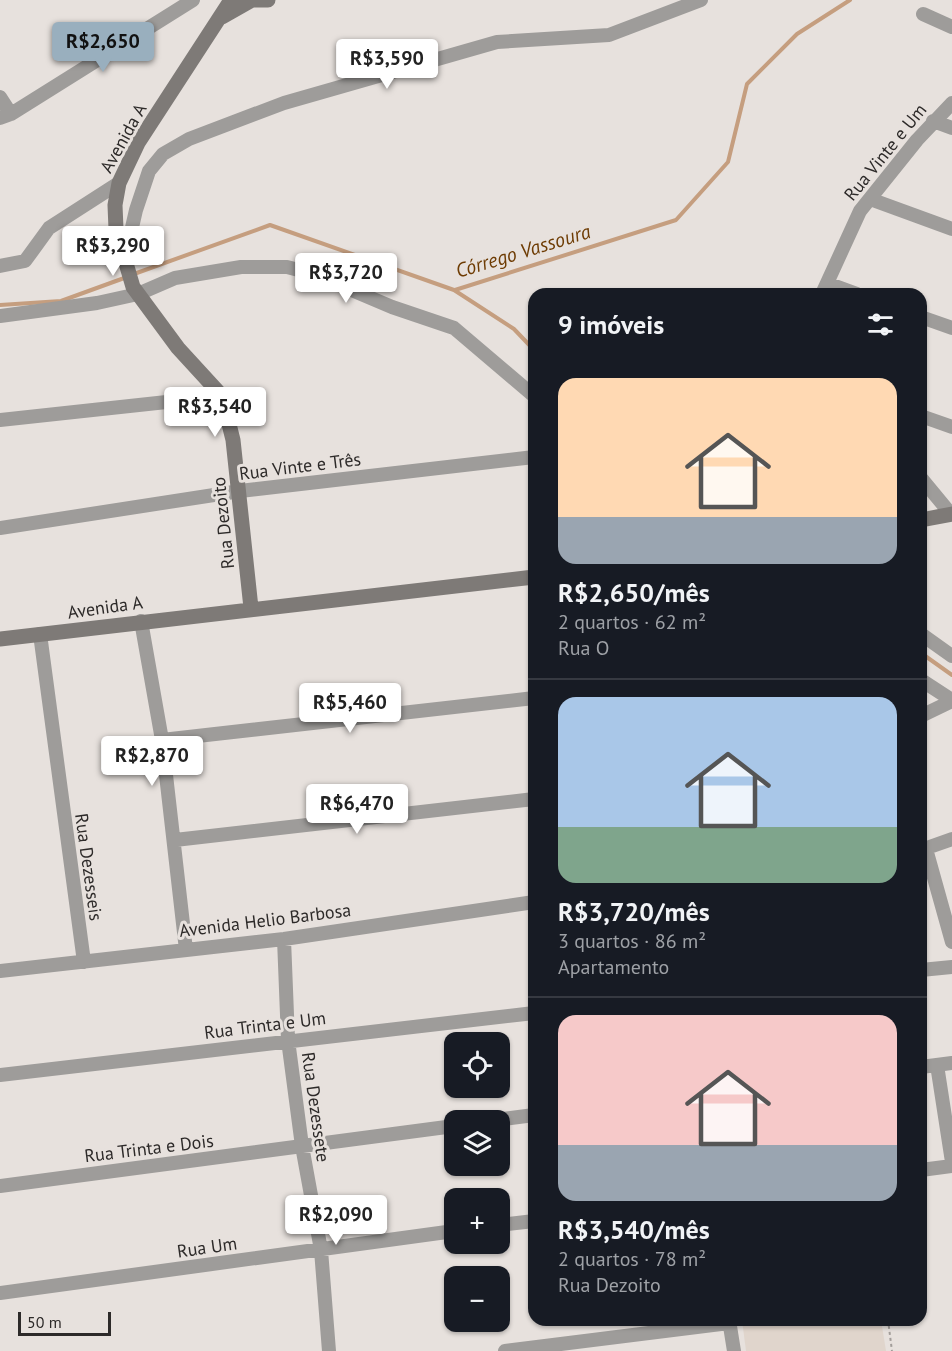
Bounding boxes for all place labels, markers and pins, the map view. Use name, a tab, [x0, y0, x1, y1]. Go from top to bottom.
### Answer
pin: R$2,650	[48, 22, 158, 73]
pin: R$3,590	[332, 39, 442, 90]
pin: R$3,290	[58, 226, 168, 277]
pin: R$3,720	[291, 253, 401, 304]
pin: R$3,540	[160, 387, 270, 438]
pin: R$5,460	[295, 683, 405, 734]
pin: R$2,870	[97, 736, 207, 787]
pin: R$6,470	[302, 784, 412, 835]
pin: R$2,090	[281, 1195, 391, 1246]

